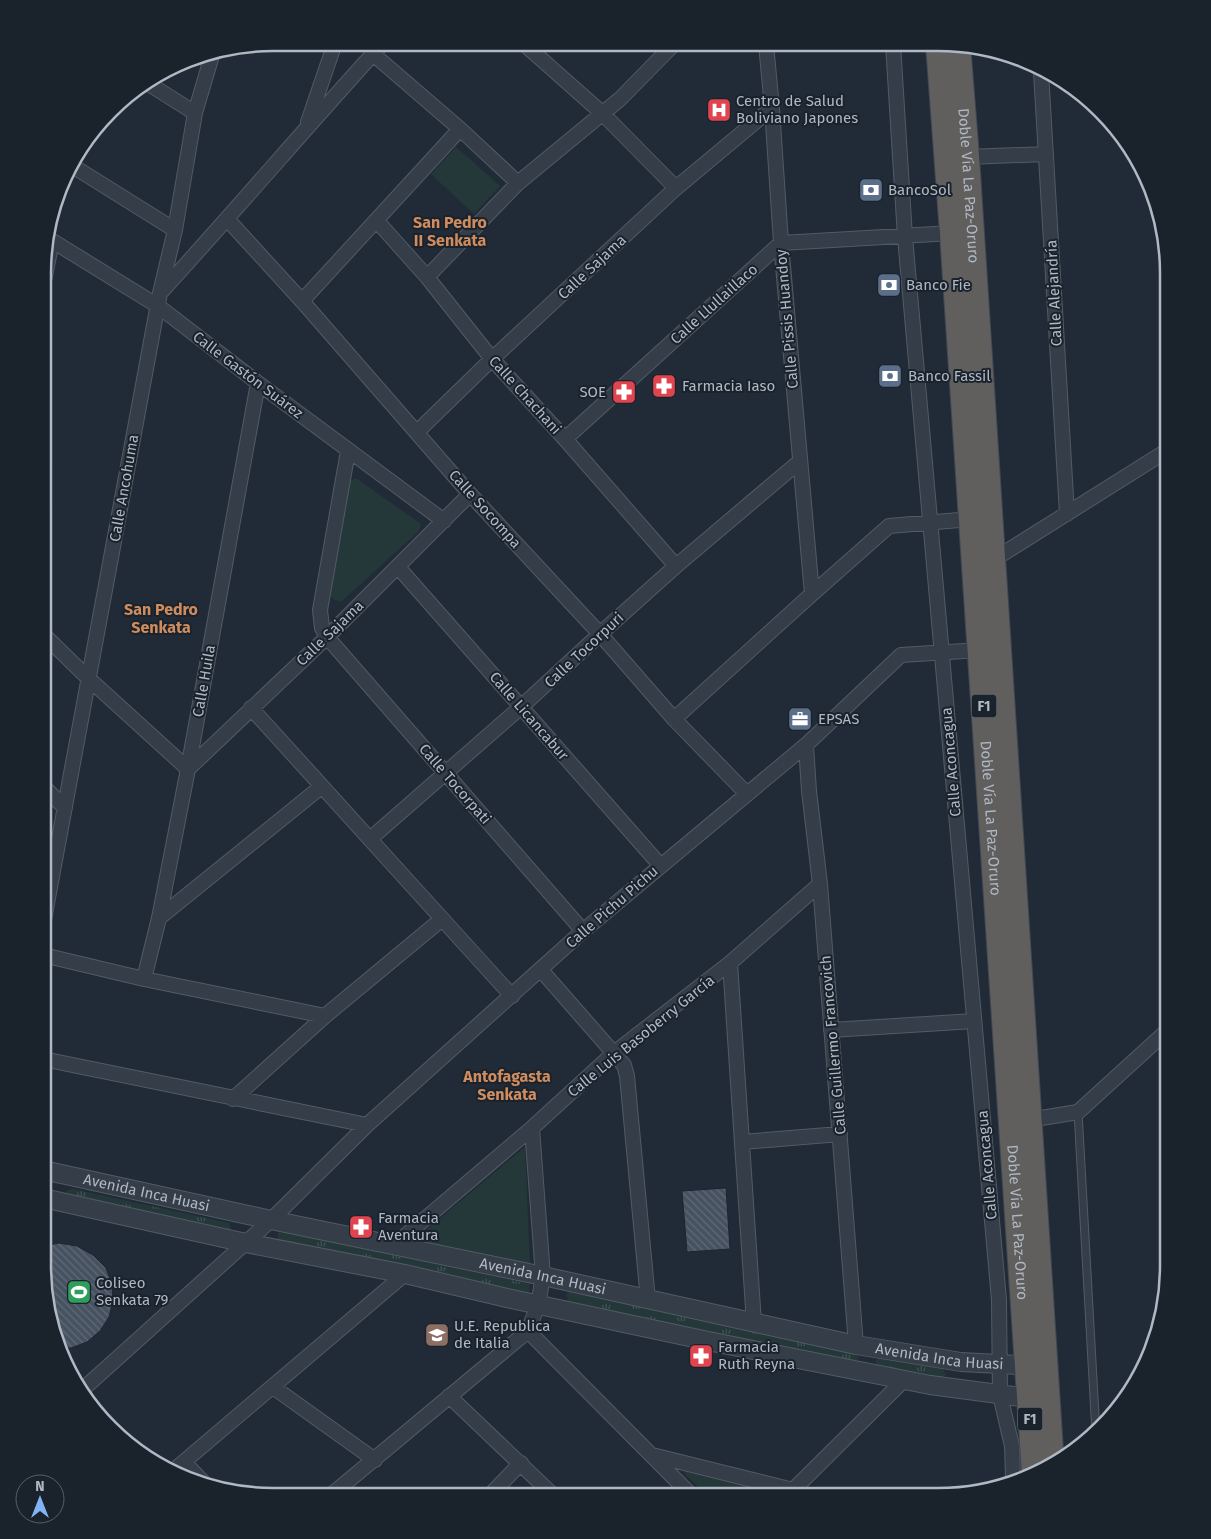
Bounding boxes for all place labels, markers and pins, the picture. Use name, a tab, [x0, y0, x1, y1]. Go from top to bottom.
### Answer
place label: Centro de Salud Boliviano Japones	[736, 92, 858, 127]
hospital icon: Centro de Salud Boliviano Japones	[706, 97, 732, 123]
bank icon: BancoSol	[858, 177, 884, 203]
place label: BancoSol	[888, 181, 952, 199]
bank icon: Banco Fie	[876, 272, 902, 298]
place label: Banco Fie	[906, 276, 971, 294]
bank icon: Banco Fassil	[877, 363, 903, 389]
place label: Banco Fassil	[908, 367, 991, 385]
pharmacy icon: Farmacia Iaso	[651, 373, 677, 399]
place label: Farmacia Iaso	[682, 377, 775, 395]
pharmacy icon: SOE	[611, 379, 637, 405]
place label: SOE	[579, 383, 606, 401]
office icon: EPSAS	[787, 706, 813, 732]
place label: EPSAS	[818, 710, 859, 728]
place label: Farmacia Aventura	[378, 1209, 439, 1244]
pharmacy icon: Farmacia Aventura	[348, 1214, 374, 1240]
place label: Coliseo Senkata 79	[96, 1274, 169, 1309]
sports icon: Coliseo Senkata 79	[66, 1279, 92, 1305]
place label: U.E. Republica de Italia	[454, 1317, 550, 1352]
school or university icon: U.E. Republica de Italia	[424, 1322, 450, 1348]
place label: Farmacia Ruth Reyna	[718, 1338, 795, 1373]
pharmacy icon: Farmacia Ruth Reyna	[688, 1343, 714, 1369]

